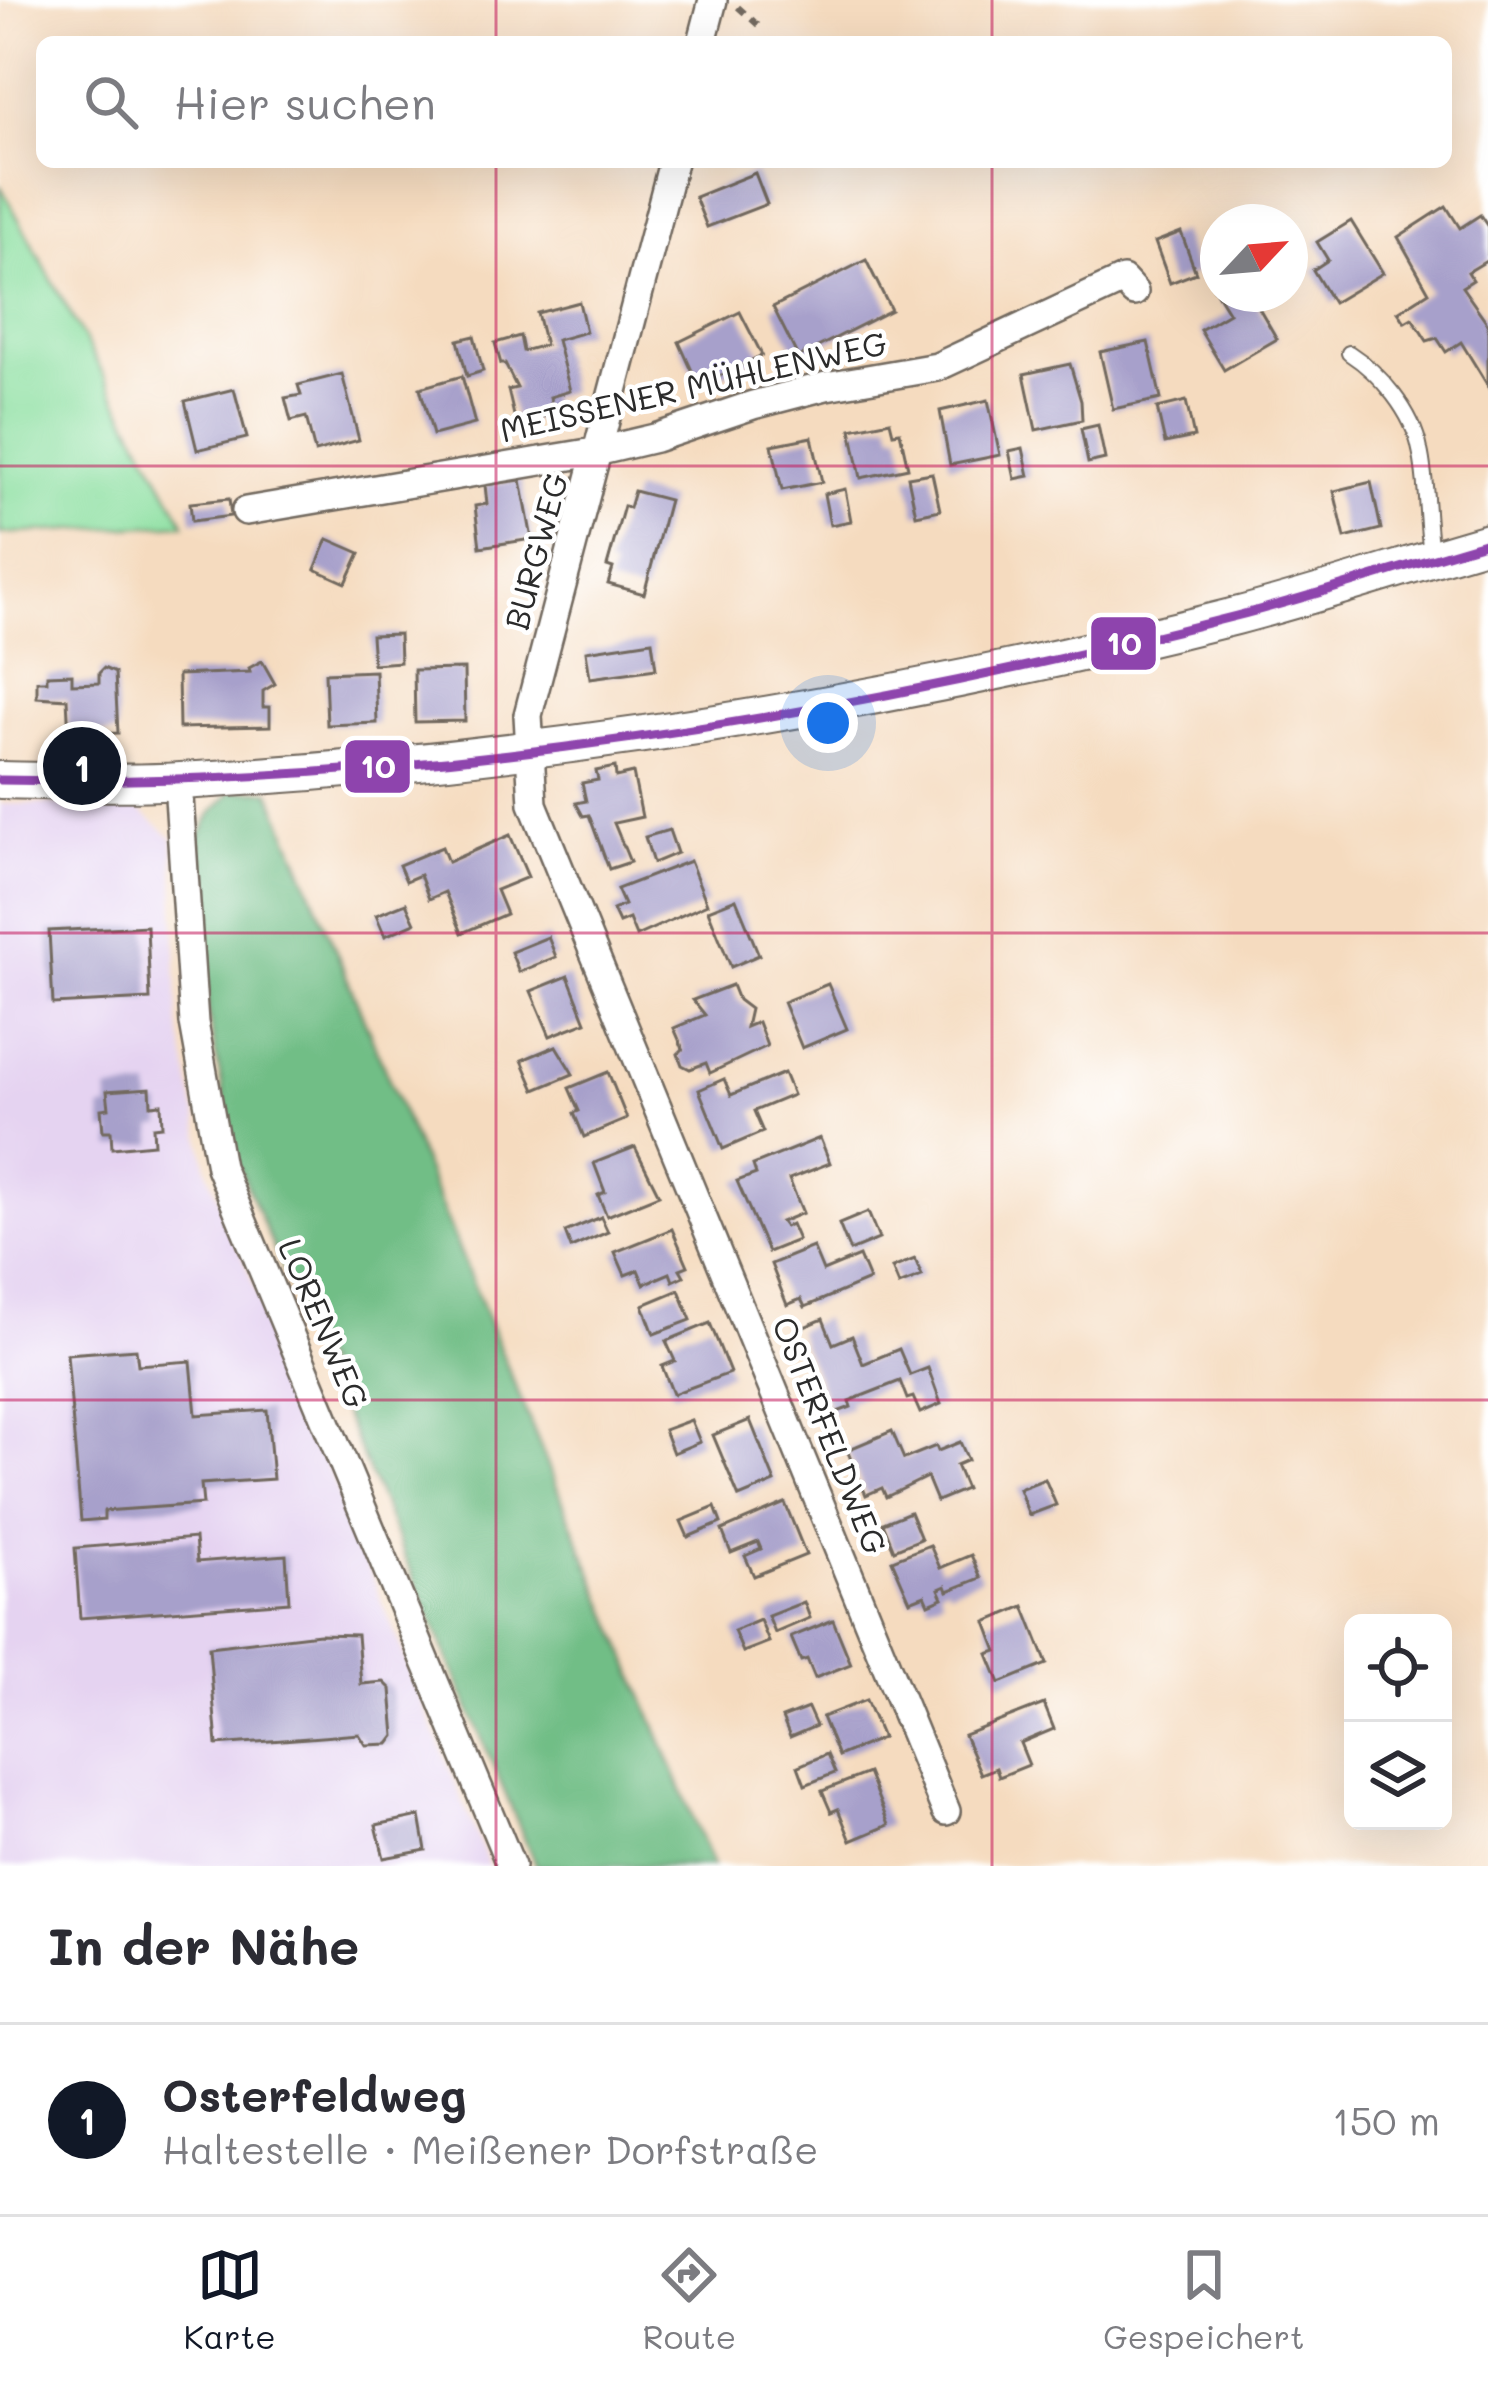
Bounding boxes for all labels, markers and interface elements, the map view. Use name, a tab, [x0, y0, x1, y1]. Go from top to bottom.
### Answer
search box	[36, 36, 1452, 168]
icon: search	[78, 69, 144, 135]
text: Hier suchen	[174, 73, 436, 131]
north arrow	[1200, 204, 1308, 312]
street label: MEISSENER MÜHLENWEG	[495, 320, 891, 450]
street label: BURGWEG	[493, 468, 577, 634]
line badge: 10	[1089, 615, 1158, 672]
text: 10	[1106, 620, 1142, 663]
your location	[798, 693, 858, 753]
pin: 1	[43, 721, 121, 811]
line badge: 10	[343, 738, 412, 795]
text: 10	[360, 743, 396, 786]
street label: LORENWEG	[270, 1232, 380, 1414]
street label: OSTERFELDWEG	[764, 1310, 898, 1560]
map controls	[1344, 1614, 1452, 1830]
button: locate	[1344, 1614, 1452, 1722]
button: layers	[1344, 1722, 1452, 1830]
text: In der Nähe	[48, 1911, 359, 1978]
text: Osterfeldweg	[162, 2065, 466, 2123]
text: 1	[78, 2094, 96, 2145]
text: 150 m	[1332, 2094, 1440, 2145]
text: Haltestelle · Meißener Dorfstraße	[162, 2123, 819, 2174]
tab: Karte	[183, 2242, 276, 2357]
tab: Route	[643, 2242, 736, 2357]
tab: Gespeichert	[1103, 2242, 1305, 2357]

